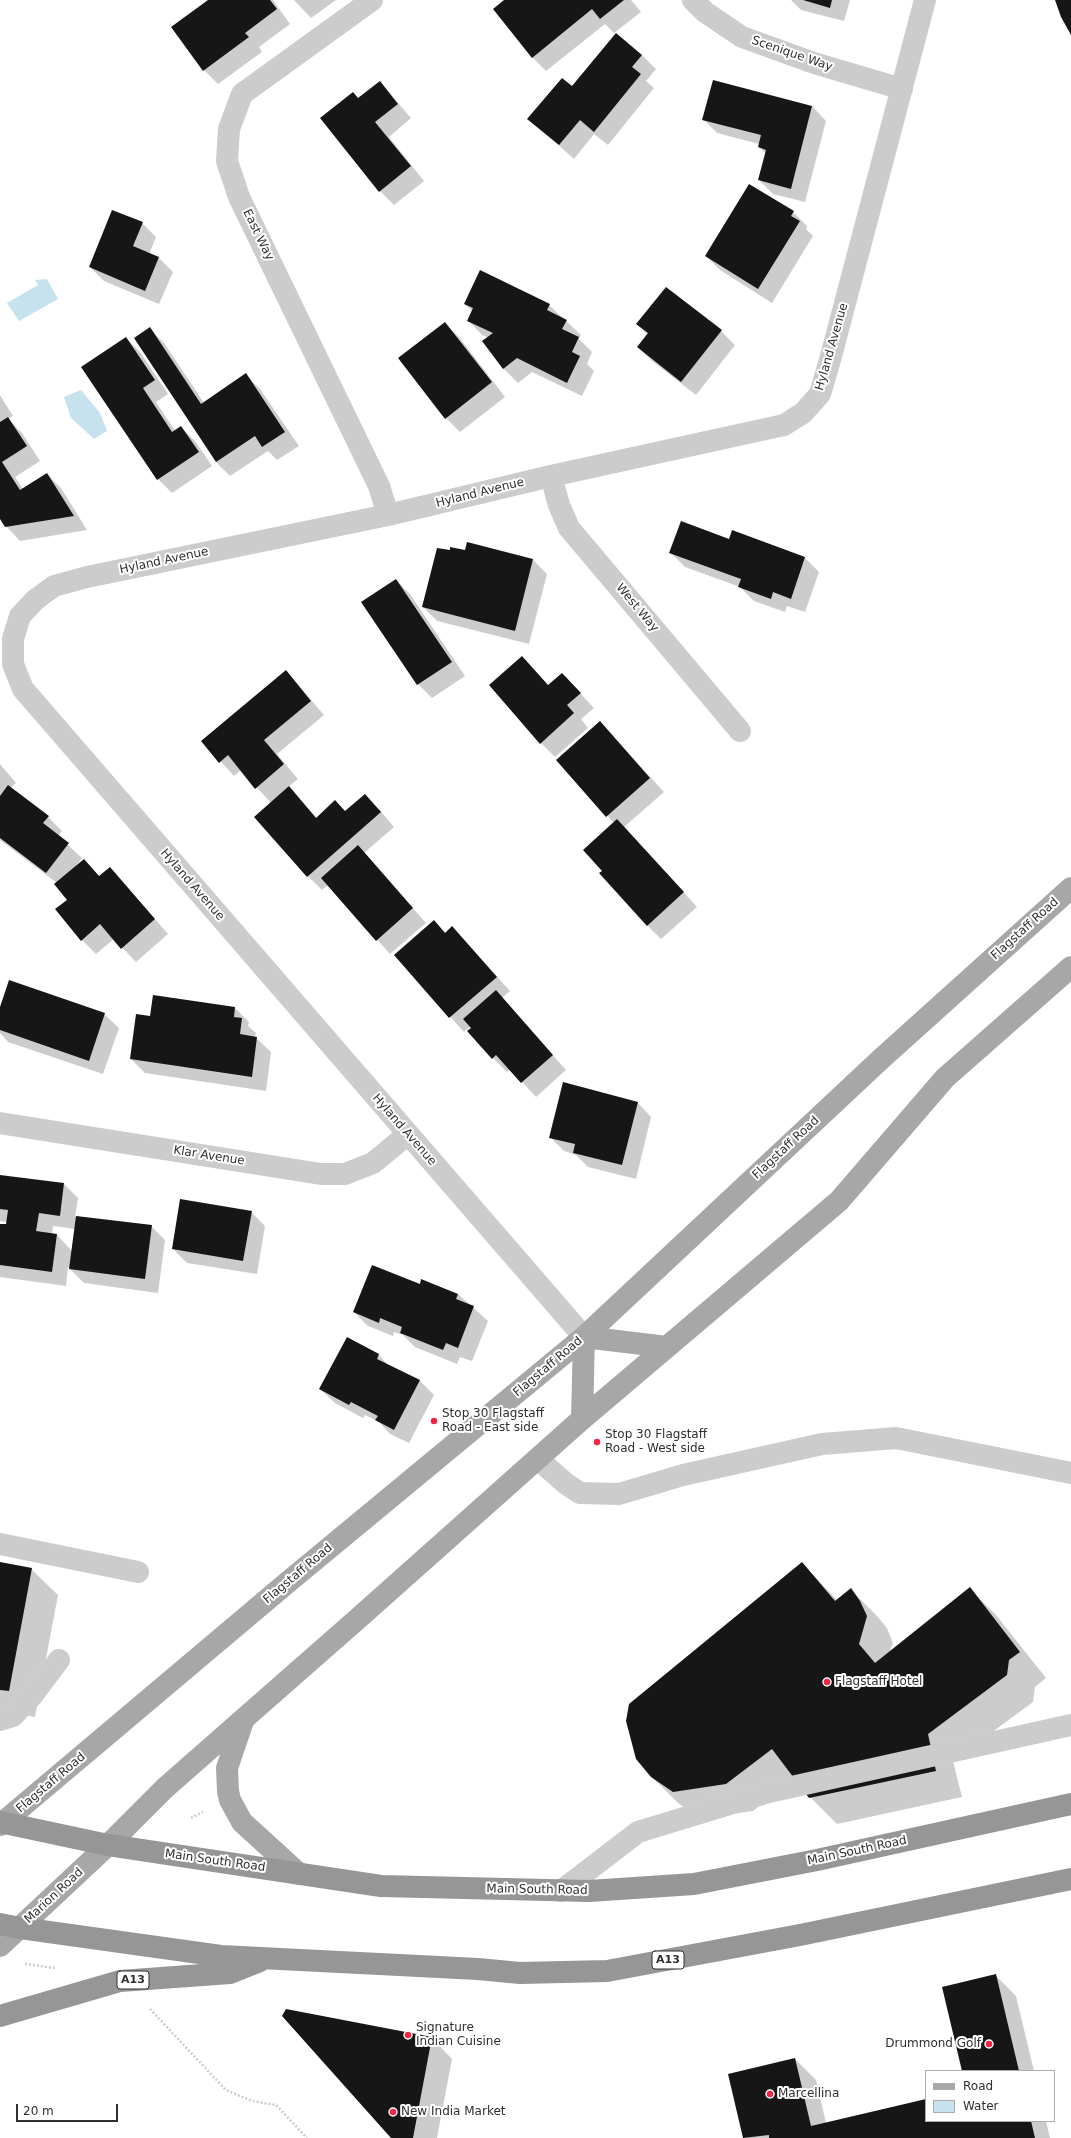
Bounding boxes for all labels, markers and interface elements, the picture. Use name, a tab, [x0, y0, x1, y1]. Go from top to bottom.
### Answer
street label: Scenique Way	[750, 33, 834, 75]
street label: East Way	[239, 207, 277, 263]
street label: Hyland Avenue	[813, 302, 851, 392]
street label: Hyland Avenue	[434, 475, 526, 511]
street label: Hyland Avenue	[118, 545, 210, 577]
street label: West Way	[613, 581, 661, 635]
street label: Hyland Avenue	[157, 846, 227, 924]
street label: Flagstaff Road	[988, 895, 1062, 963]
street label: Hyland Avenue	[369, 1091, 439, 1169]
street label: Flagstaff Road	[750, 1114, 822, 1182]
street label: Klar Avenue	[172, 1143, 246, 1169]
street label: Flagstaff Road	[511, 1334, 585, 1400]
place label: Stop 30 Flagstaff Road - East side	[442, 1407, 544, 1435]
marker: Stop 30 Flagstaff Road - East side	[429, 1416, 439, 1426]
place label: Stop 30 Flagstaff Road - West side	[605, 1428, 707, 1456]
marker: Stop 30 Flagstaff Road - West side	[592, 1437, 602, 1447]
street label: Flagstaff Road	[261, 1541, 335, 1607]
place label: Flagstaff Hotel	[835, 1675, 922, 1689]
marker: Flagstaff Hotel	[822, 1677, 832, 1687]
street label: Flagstaff Road	[14, 1750, 88, 1816]
street label: Main South Road	[806, 1833, 908, 1869]
street label: Main South Road	[164, 1847, 266, 1875]
street label: Marion Road	[22, 1865, 86, 1927]
street label: Main South Road	[486, 1882, 588, 1898]
road number: A13	[652, 1951, 684, 1969]
road number: A13	[117, 1971, 149, 1989]
place label: Signature Indian Cuisine	[416, 2021, 501, 2049]
marker: Signature Indian Cuisine	[403, 2030, 413, 2040]
place label: Drummond Golf	[885, 2037, 981, 2051]
marker: Drummond Golf	[984, 2039, 994, 2049]
legend	[925, 2070, 1055, 2122]
text: Road	[963, 2079, 993, 2093]
place label: Marcellina	[778, 2087, 839, 2101]
marker: Marcellina	[765, 2089, 775, 2099]
scale bar	[18, 2096, 120, 2122]
text: Water	[963, 2099, 998, 2113]
text: 20 m	[23, 2104, 54, 2118]
place label: New India Market	[401, 2105, 506, 2119]
marker: New India Market	[388, 2107, 398, 2117]

